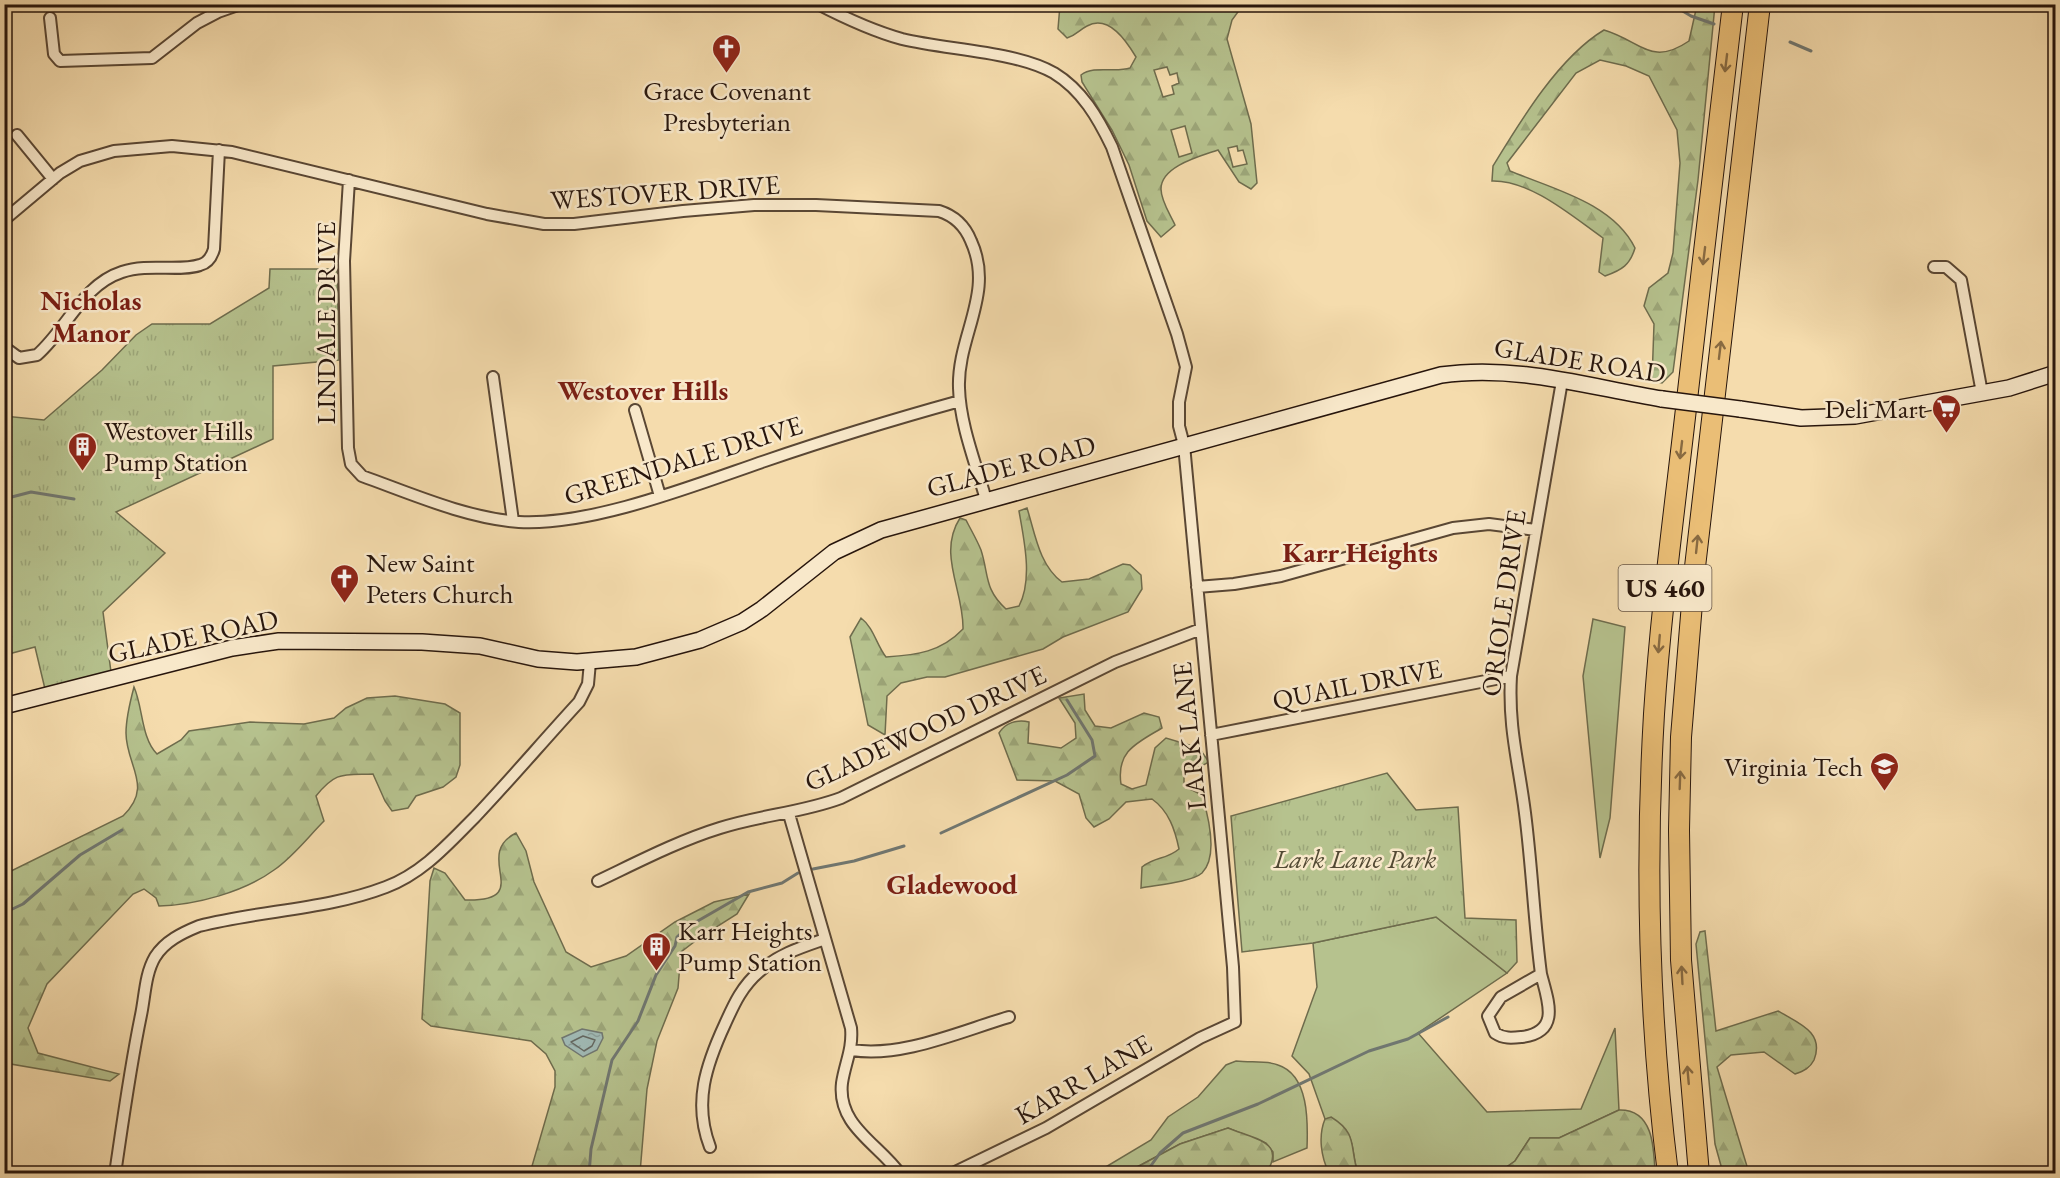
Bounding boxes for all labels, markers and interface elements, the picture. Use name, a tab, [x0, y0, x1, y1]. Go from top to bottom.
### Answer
church icon: Grace Covenant Presbyterian	[711, 32, 743, 74]
one-way arrow	[1720, 52, 1731, 72]
place label: Grace Covenant Presbyterian	[643, 73, 811, 139]
street label: WESTOVER DRIVE	[549, 167, 781, 217]
street label: LINDALE DRIVE	[308, 221, 343, 425]
one-way arrow	[1698, 246, 1709, 266]
district label: Nicholas Manor	[40, 282, 142, 350]
street label: GLADE ROAD	[1492, 329, 1668, 391]
one-way arrow	[1715, 340, 1726, 360]
district label: Westover Hills	[558, 372, 728, 408]
place label: Deli Mart	[1825, 391, 1927, 426]
supermarket icon: Deli Mart	[1931, 392, 1963, 434]
street label: GREENDALE DRIVE	[560, 407, 806, 513]
place label: Westover Hills Pump Station	[104, 413, 253, 479]
street label: GLADE ROAD	[923, 427, 1099, 505]
building icon: Westover Hills Pump Station	[67, 430, 99, 472]
one-way arrow	[1676, 440, 1687, 459]
street label: ORIOLE DRIVE	[1473, 507, 1533, 699]
district label: Karr Heights	[1282, 534, 1438, 570]
one-way arrow	[1692, 534, 1703, 554]
place label: New Saint Peters Church	[366, 545, 514, 611]
church icon: New Saint Peters Church	[329, 562, 361, 604]
road number: US 460	[1618, 565, 1712, 611]
street label: GLADE ROAD	[105, 601, 281, 671]
one-way arrow	[1653, 633, 1664, 653]
street label: QUAIL DRIVE	[1269, 650, 1445, 718]
street label: GLADEWOOD DRIVE	[799, 657, 1051, 799]
street label: LARK LANE	[1164, 660, 1214, 812]
place label: Virginia Tech	[1724, 749, 1863, 784]
school or university icon: Virginia Tech	[1868, 750, 1900, 792]
one-way arrow	[1674, 770, 1686, 790]
park label: Lark Lane Park	[1273, 841, 1436, 876]
district label: Gladewood	[887, 866, 1018, 902]
place label: Karr Heights Pump Station	[678, 913, 822, 979]
building icon: Karr Heights Pump Station	[641, 930, 673, 972]
one-way arrow	[1676, 965, 1687, 985]
street label: KARR LANE	[1008, 1026, 1158, 1132]
one-way arrow	[1683, 1065, 1694, 1085]

